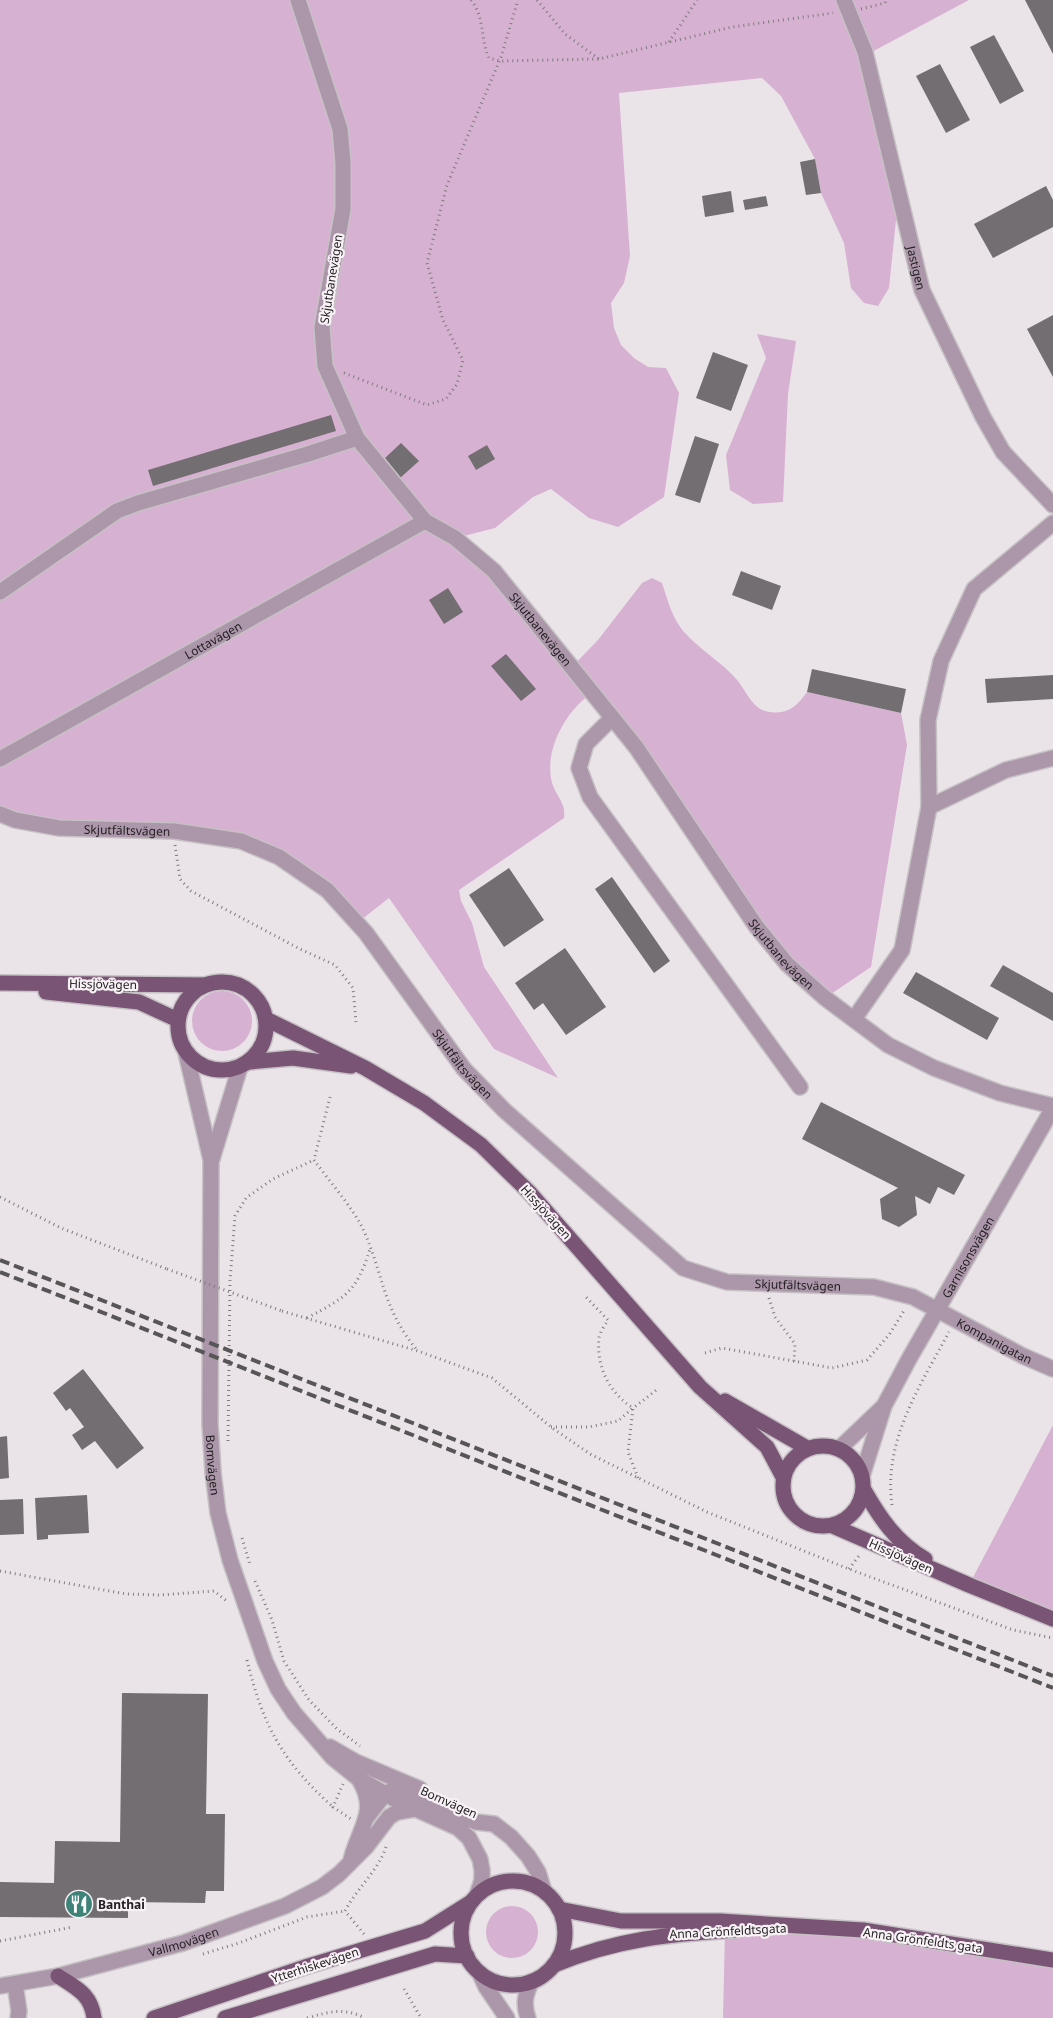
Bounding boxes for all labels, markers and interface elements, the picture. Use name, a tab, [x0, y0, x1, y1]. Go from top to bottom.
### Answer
street label: Skjutbanevägen	[316, 233, 346, 325]
street label: Jastigen	[903, 243, 930, 292]
street label: Skjutbanevägen	[506, 589, 576, 670]
street label: Lottavägen	[181, 617, 245, 663]
street label: Skjutfältsvägen	[84, 820, 171, 839]
street label: Skjutbanevägen	[745, 915, 818, 993]
street label: Hissjövägen	[69, 975, 137, 993]
street label: Skjutfältsvägen	[429, 1025, 497, 1102]
street label: Hissjövägen	[517, 1181, 575, 1243]
street label: Garnisonsvägen	[937, 1213, 998, 1301]
street label: Skjutfältsvägen	[754, 1274, 841, 1294]
street label: Kompanigatan	[954, 1314, 1035, 1368]
street label: Bomvägen	[202, 1434, 224, 1496]
street label: Hissjövägen	[866, 1534, 936, 1578]
street label: Bomvägen	[418, 1782, 480, 1822]
restaurant icon: Banthai	[64, 1889, 94, 1919]
place label: Banthai	[98, 1896, 145, 1913]
street label: Anna Grönfeldtsgata	[669, 1919, 787, 1943]
street label: Vallmovägen	[147, 1922, 221, 1960]
street label: Anna Grönfeldts gata	[862, 1923, 984, 1957]
street label: Ytterhiskevägen	[269, 1943, 361, 1987]

